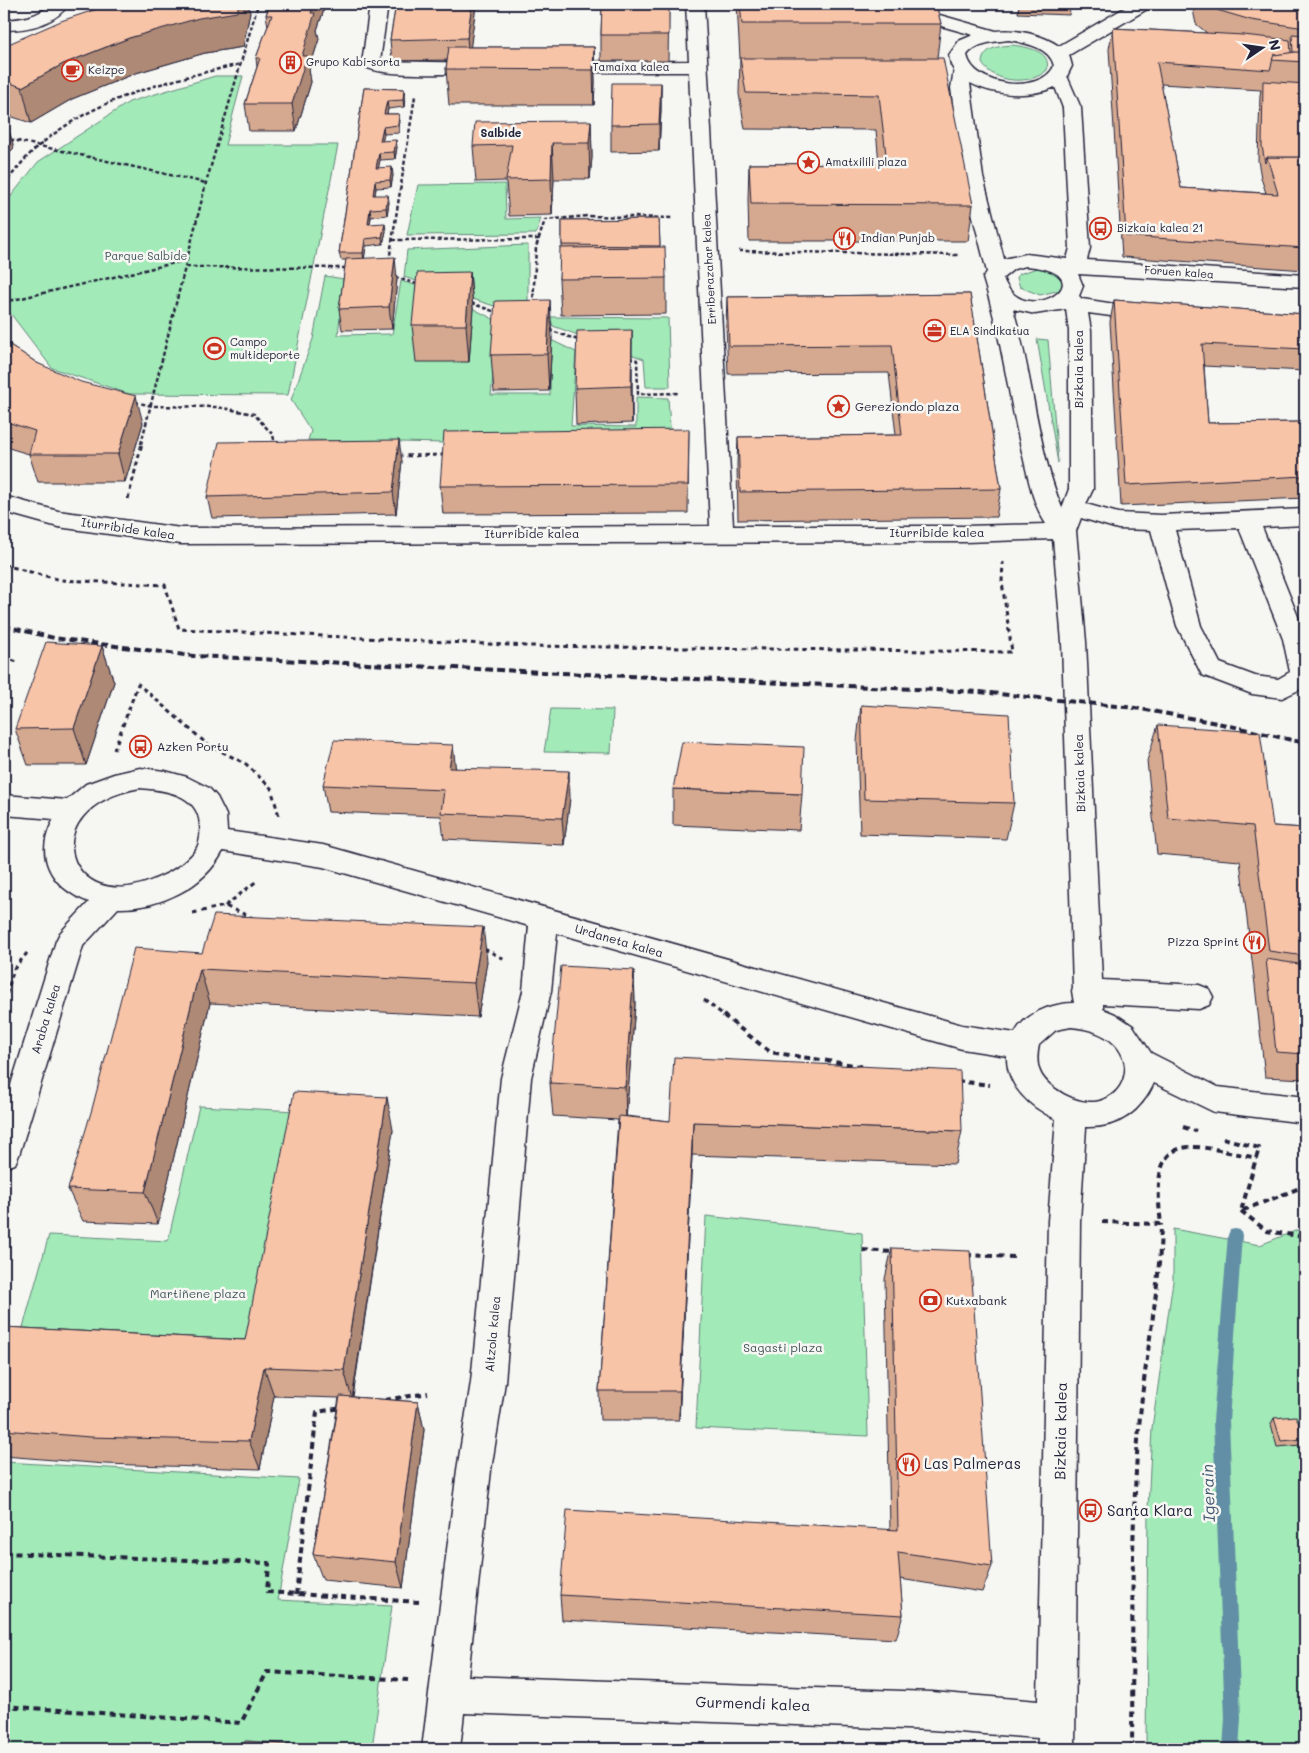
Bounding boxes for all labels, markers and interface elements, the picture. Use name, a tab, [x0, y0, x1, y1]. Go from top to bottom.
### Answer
north arrow	[1236, 22, 1286, 72]
text: N	[1265, 38, 1286, 52]
building icon: Grupo Kabi-sorta	[278, 50, 302, 74]
place label: Grupo Kabi-sorta	[306, 54, 400, 69]
cafe icon: Keizpe	[60, 58, 84, 82]
street label: Tamaixa kalea	[592, 59, 670, 74]
place label: Keizpe	[88, 62, 125, 77]
district label: Salbide	[481, 125, 522, 140]
place icon: Amatxilili plaza	[797, 150, 821, 174]
place label: Amatxilili plaza	[825, 154, 907, 169]
street label: Erriberazahar kalea	[698, 213, 719, 325]
bus stop icon: Bizkaia kalea 21	[1089, 216, 1113, 240]
place label: Bizkaia kalea 21	[1117, 220, 1203, 235]
restaurant icon: Indian Punjab	[833, 226, 857, 250]
place label: Indian Punjab	[861, 230, 935, 245]
park label: Parque Salbide	[105, 248, 187, 263]
street label: Foruen kalea	[1144, 262, 1214, 281]
office icon: ELA Sindikatua	[922, 319, 946, 343]
place label: ELA Sindikatua	[950, 323, 1030, 338]
street label: Bizkaia kalea	[1070, 330, 1086, 408]
place label: Campo multideporte	[230, 334, 300, 362]
sports icon: Campo multideporte	[202, 336, 226, 360]
place icon: Gereziondo plaza	[827, 395, 851, 419]
place label: Gereziondo plaza	[855, 398, 960, 414]
street label: Iturribide kalea	[80, 513, 176, 543]
street label: Iturribide kalea	[890, 524, 984, 540]
street label: Iturribide kalea	[485, 525, 579, 541]
street label: Bizkaia kalea	[1070, 734, 1088, 812]
bus stop icon: Azken Portu	[129, 735, 153, 759]
place label: Azken Portu	[157, 738, 229, 754]
street label: Urdaneta kalea	[573, 920, 665, 960]
restaurant icon: Pizza Sprint	[1243, 930, 1267, 954]
place label: Pizza Sprint	[1168, 933, 1239, 949]
street label: Araba kalea	[27, 982, 63, 1056]
park label: Martiñene plaza	[150, 1285, 246, 1301]
bank icon: Kutxabank	[918, 1289, 942, 1313]
place label: Kutxabank	[946, 1292, 1007, 1308]
street label: Altzola kalea	[481, 1295, 503, 1373]
park label: Sagasti plaza	[743, 1339, 823, 1355]
street label: Bizkaia kalea	[1049, 1382, 1071, 1480]
restaurant icon: Las Palmeras	[896, 1452, 920, 1476]
place label: Las Palmeras	[924, 1453, 1021, 1473]
water label: Igerain	[1196, 1464, 1219, 1522]
bus stop icon: Santa Klara	[1079, 1499, 1103, 1523]
place label: Santa Klara	[1107, 1500, 1193, 1520]
street label: Gurmendi kalea	[695, 1691, 811, 1715]

